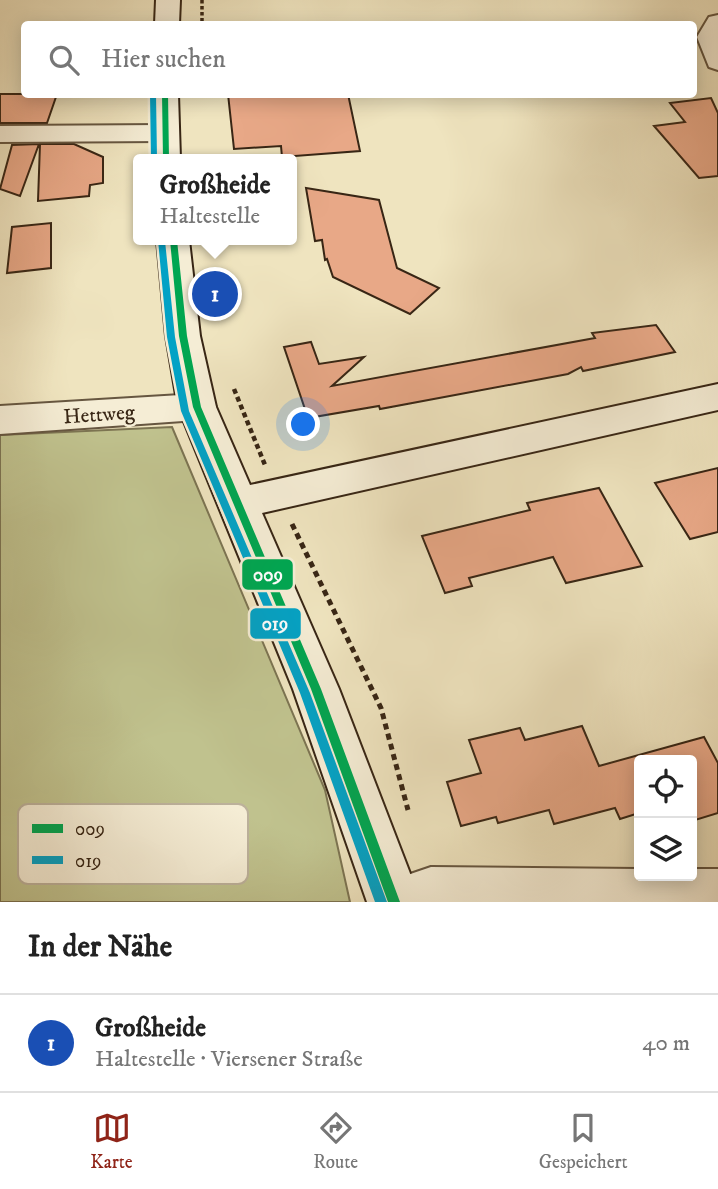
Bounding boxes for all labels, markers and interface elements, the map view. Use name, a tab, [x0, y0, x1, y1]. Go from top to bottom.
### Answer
search box	[21, 21, 697, 98]
icon: search	[45, 41, 83, 79]
text: Hier suchen	[101, 43, 226, 76]
popup	[133, 154, 297, 245]
text: Großheide	[160, 169, 270, 202]
text: Haltestelle	[160, 202, 260, 231]
pin: 1	[192, 268, 238, 320]
street label: Hettweg	[62, 399, 137, 430]
your location	[286, 407, 320, 441]
line badge: 009	[241, 558, 294, 591]
text: 009	[253, 564, 283, 587]
line badge: 019	[249, 607, 302, 640]
text: 019	[262, 613, 288, 636]
map controls	[634, 755, 697, 881]
button: locate	[634, 755, 697, 818]
legend	[18, 804, 248, 884]
text: 009	[75, 818, 105, 841]
button: layers	[634, 818, 697, 881]
text: 019	[75, 850, 102, 873]
text: In der Nähe	[28, 929, 172, 966]
text: Großheide	[95, 1012, 206, 1045]
text: 1	[47, 1029, 55, 1058]
text: 40 m	[642, 1029, 690, 1058]
text: Haltestelle · Viersener Straße	[95, 1045, 363, 1074]
tab: Karte	[90, 1109, 133, 1174]
tab: Route	[313, 1109, 358, 1174]
tab: Gespeichert	[539, 1109, 628, 1174]

